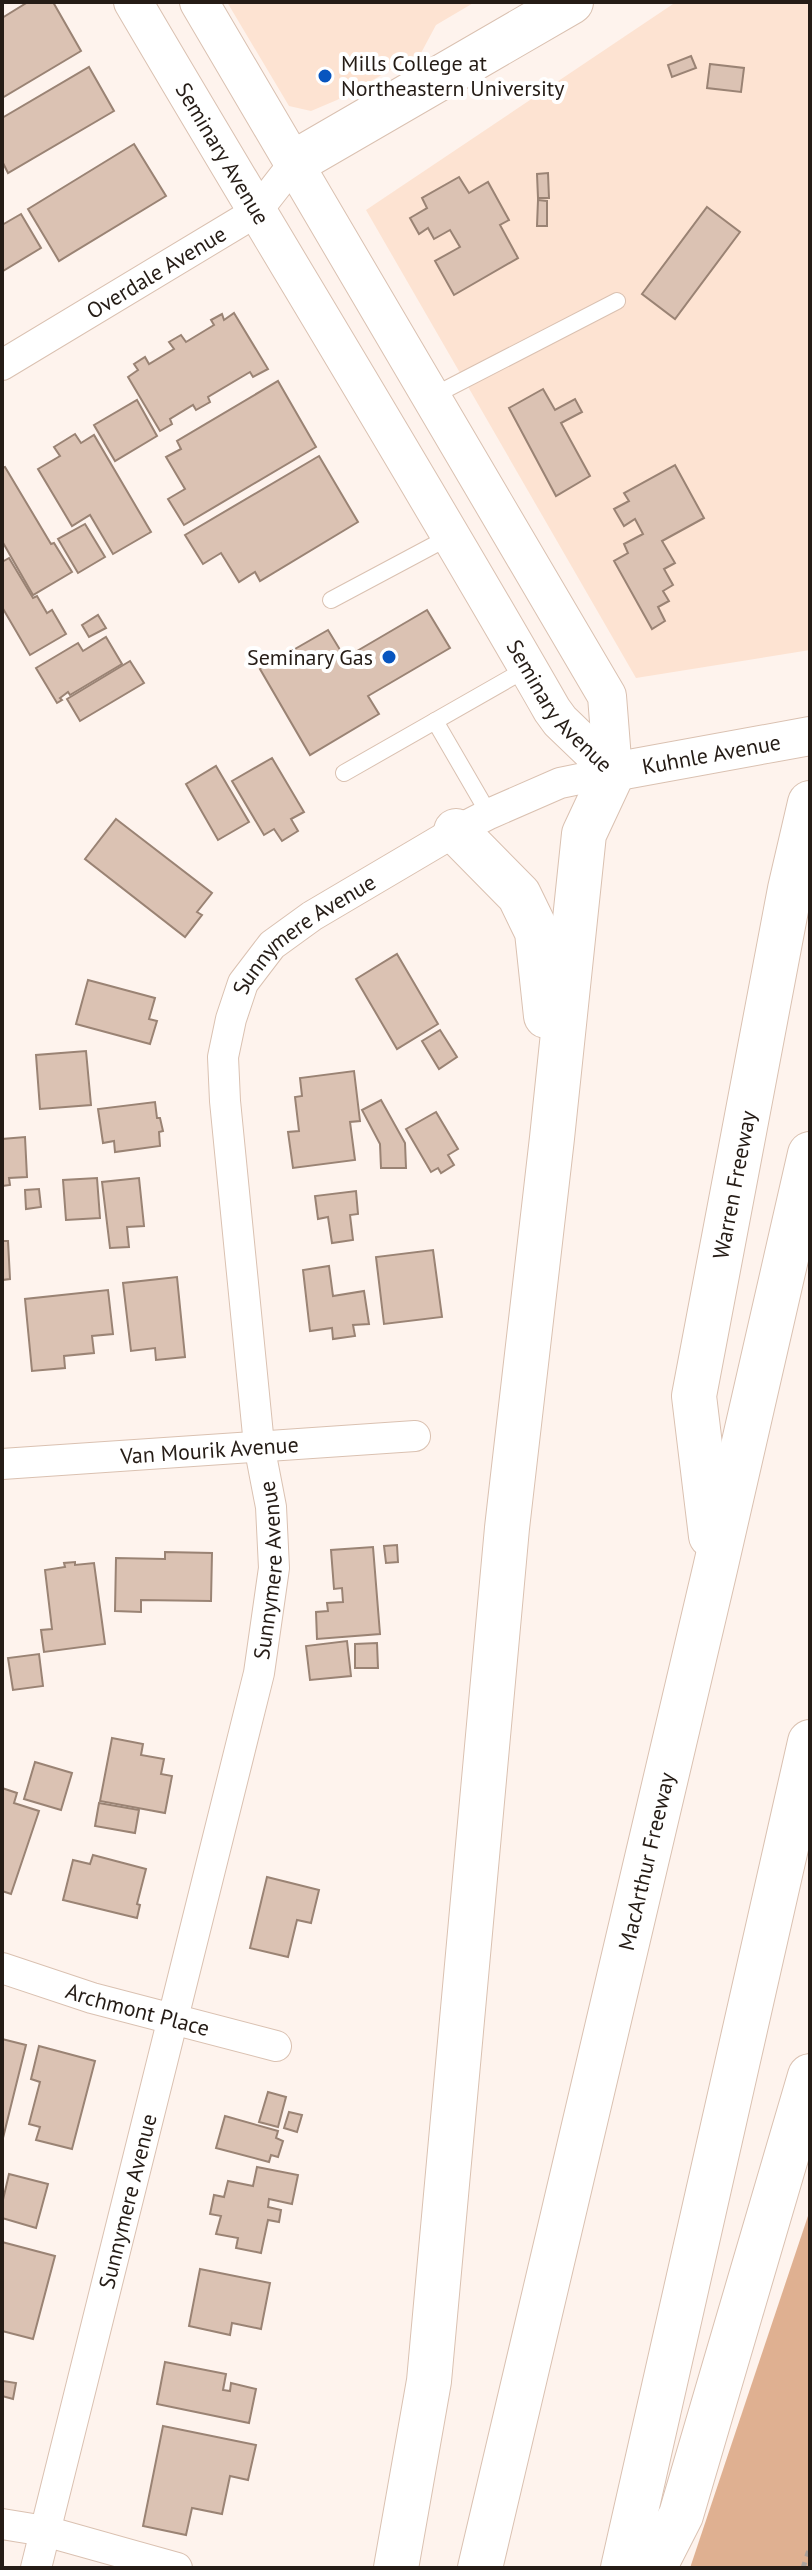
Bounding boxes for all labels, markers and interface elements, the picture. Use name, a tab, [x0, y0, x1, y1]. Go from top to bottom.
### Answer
place label: Mills College at Northeastern University	[341, 49, 565, 102]
marker: Mills College at Northeastern University	[316, 67, 334, 85]
street label: Seminary Avenue	[170, 77, 276, 230]
street label: Overdale Avenue	[81, 219, 231, 325]
street label: Seminary Avenue	[500, 635, 619, 778]
place label: Seminary Gas	[247, 643, 373, 671]
marker: Seminary Gas	[380, 648, 398, 666]
street label: Kuhnle Avenue	[640, 728, 783, 780]
street label: Sunnymere Avenue	[226, 868, 381, 998]
street label: Warren Freeway	[706, 1108, 762, 1261]
street label: Van Mourik Avenue	[119, 1430, 300, 1470]
street label: Sunnymere Avenue	[247, 1479, 288, 1661]
street label: MacArthur Freeway	[612, 1769, 681, 1953]
street label: Archmont Place	[62, 1976, 213, 2042]
street label: Sunnymere Avenue	[92, 2111, 163, 2292]

